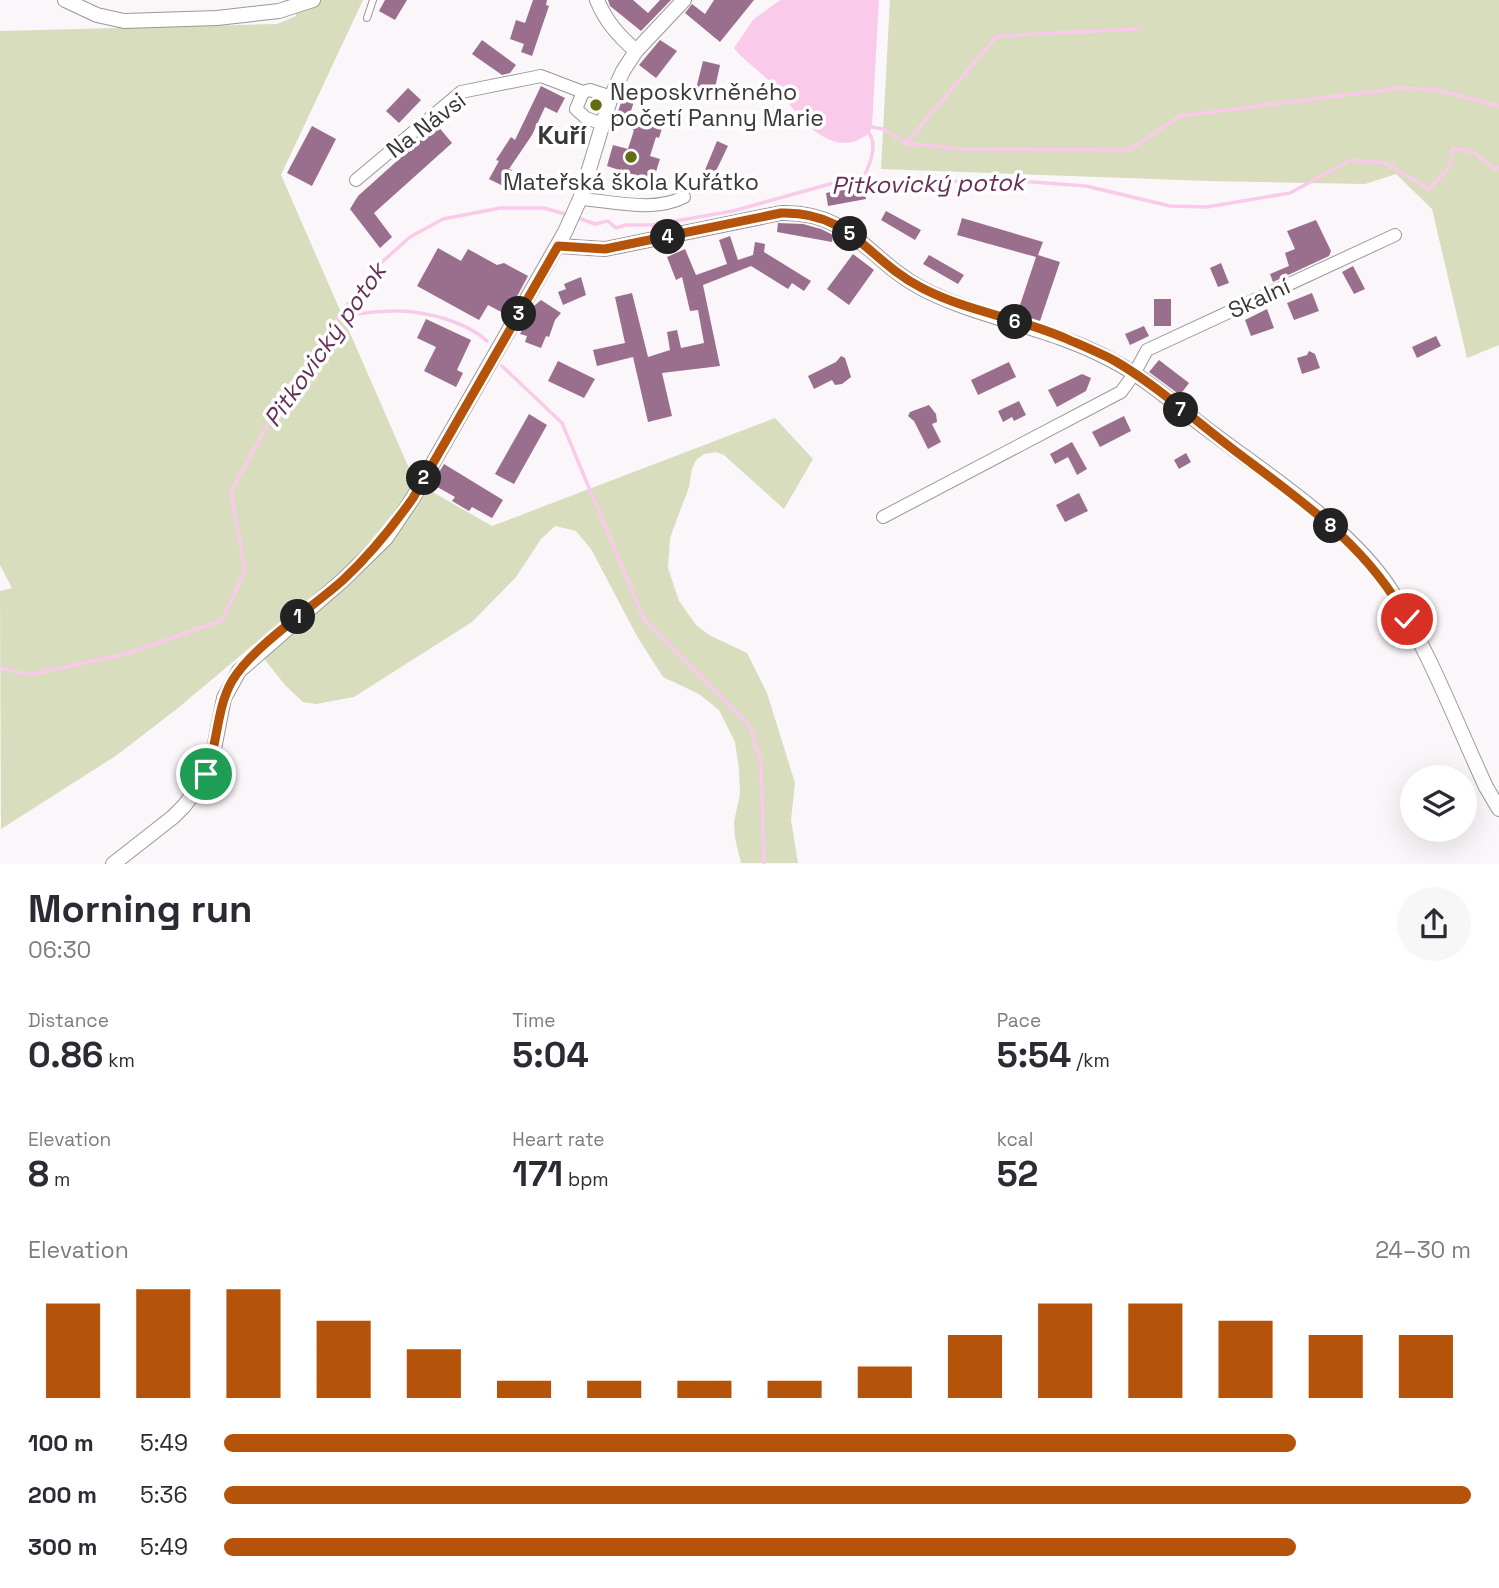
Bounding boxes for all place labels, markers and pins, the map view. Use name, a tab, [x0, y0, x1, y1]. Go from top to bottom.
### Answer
place label: Neposkvrněného početí Panny Marie	[610, 77, 824, 133]
marker: Neposkvrněného početí Panny Marie	[588, 97, 604, 113]
marker: Mateřská škola Kuřátko	[623, 149, 639, 165]
place label: Mateřská škola Kuřátko	[503, 167, 759, 197]
pin: 5	[832, 216, 868, 252]
pin: 4	[650, 219, 686, 254]
pin: 3	[502, 296, 536, 332]
pin: 6	[998, 304, 1032, 340]
pin: 7	[1164, 392, 1198, 428]
pin: 2	[406, 461, 442, 496]
pin: 8	[1314, 508, 1348, 544]
pin	[1377, 589, 1437, 649]
pin: 1	[280, 600, 316, 634]
pin	[176, 744, 236, 804]

